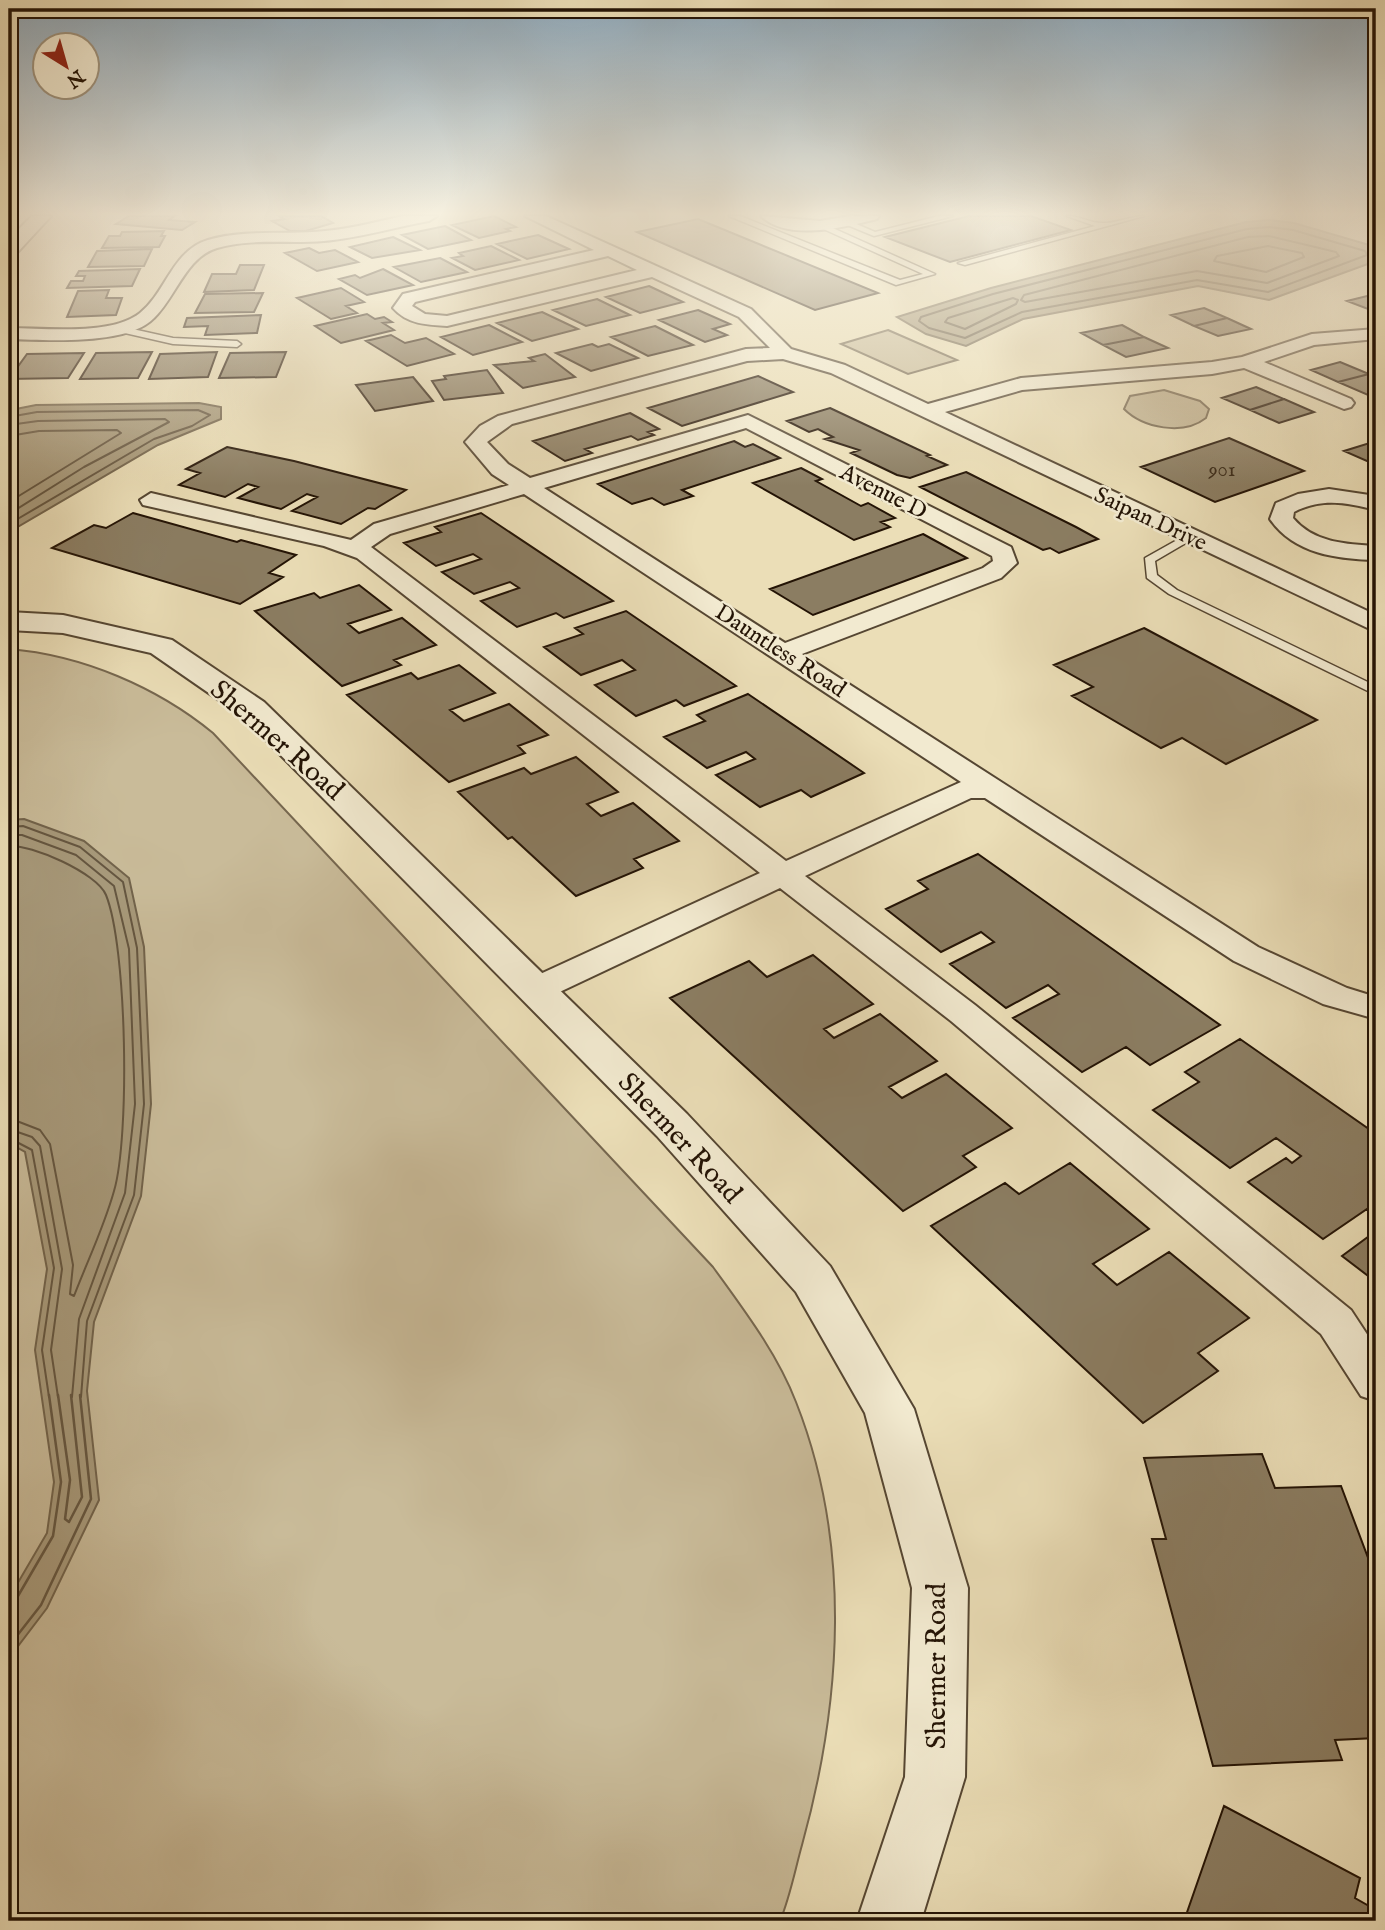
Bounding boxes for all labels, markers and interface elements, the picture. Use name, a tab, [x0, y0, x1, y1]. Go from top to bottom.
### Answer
north arrow	[32, 32, 102, 102]
text: N	[61, 63, 90, 93]
house number: 901	[1207, 457, 1236, 484]
street label: Avenue D	[834, 458, 932, 527]
street label: Saipan Drive	[1089, 481, 1211, 558]
street label: Dauntless Road	[709, 598, 852, 705]
street label: Shermer Road	[202, 673, 351, 809]
street label: Shermer Road	[610, 1066, 749, 1212]
street label: Shermer Road	[920, 1583, 955, 1749]

